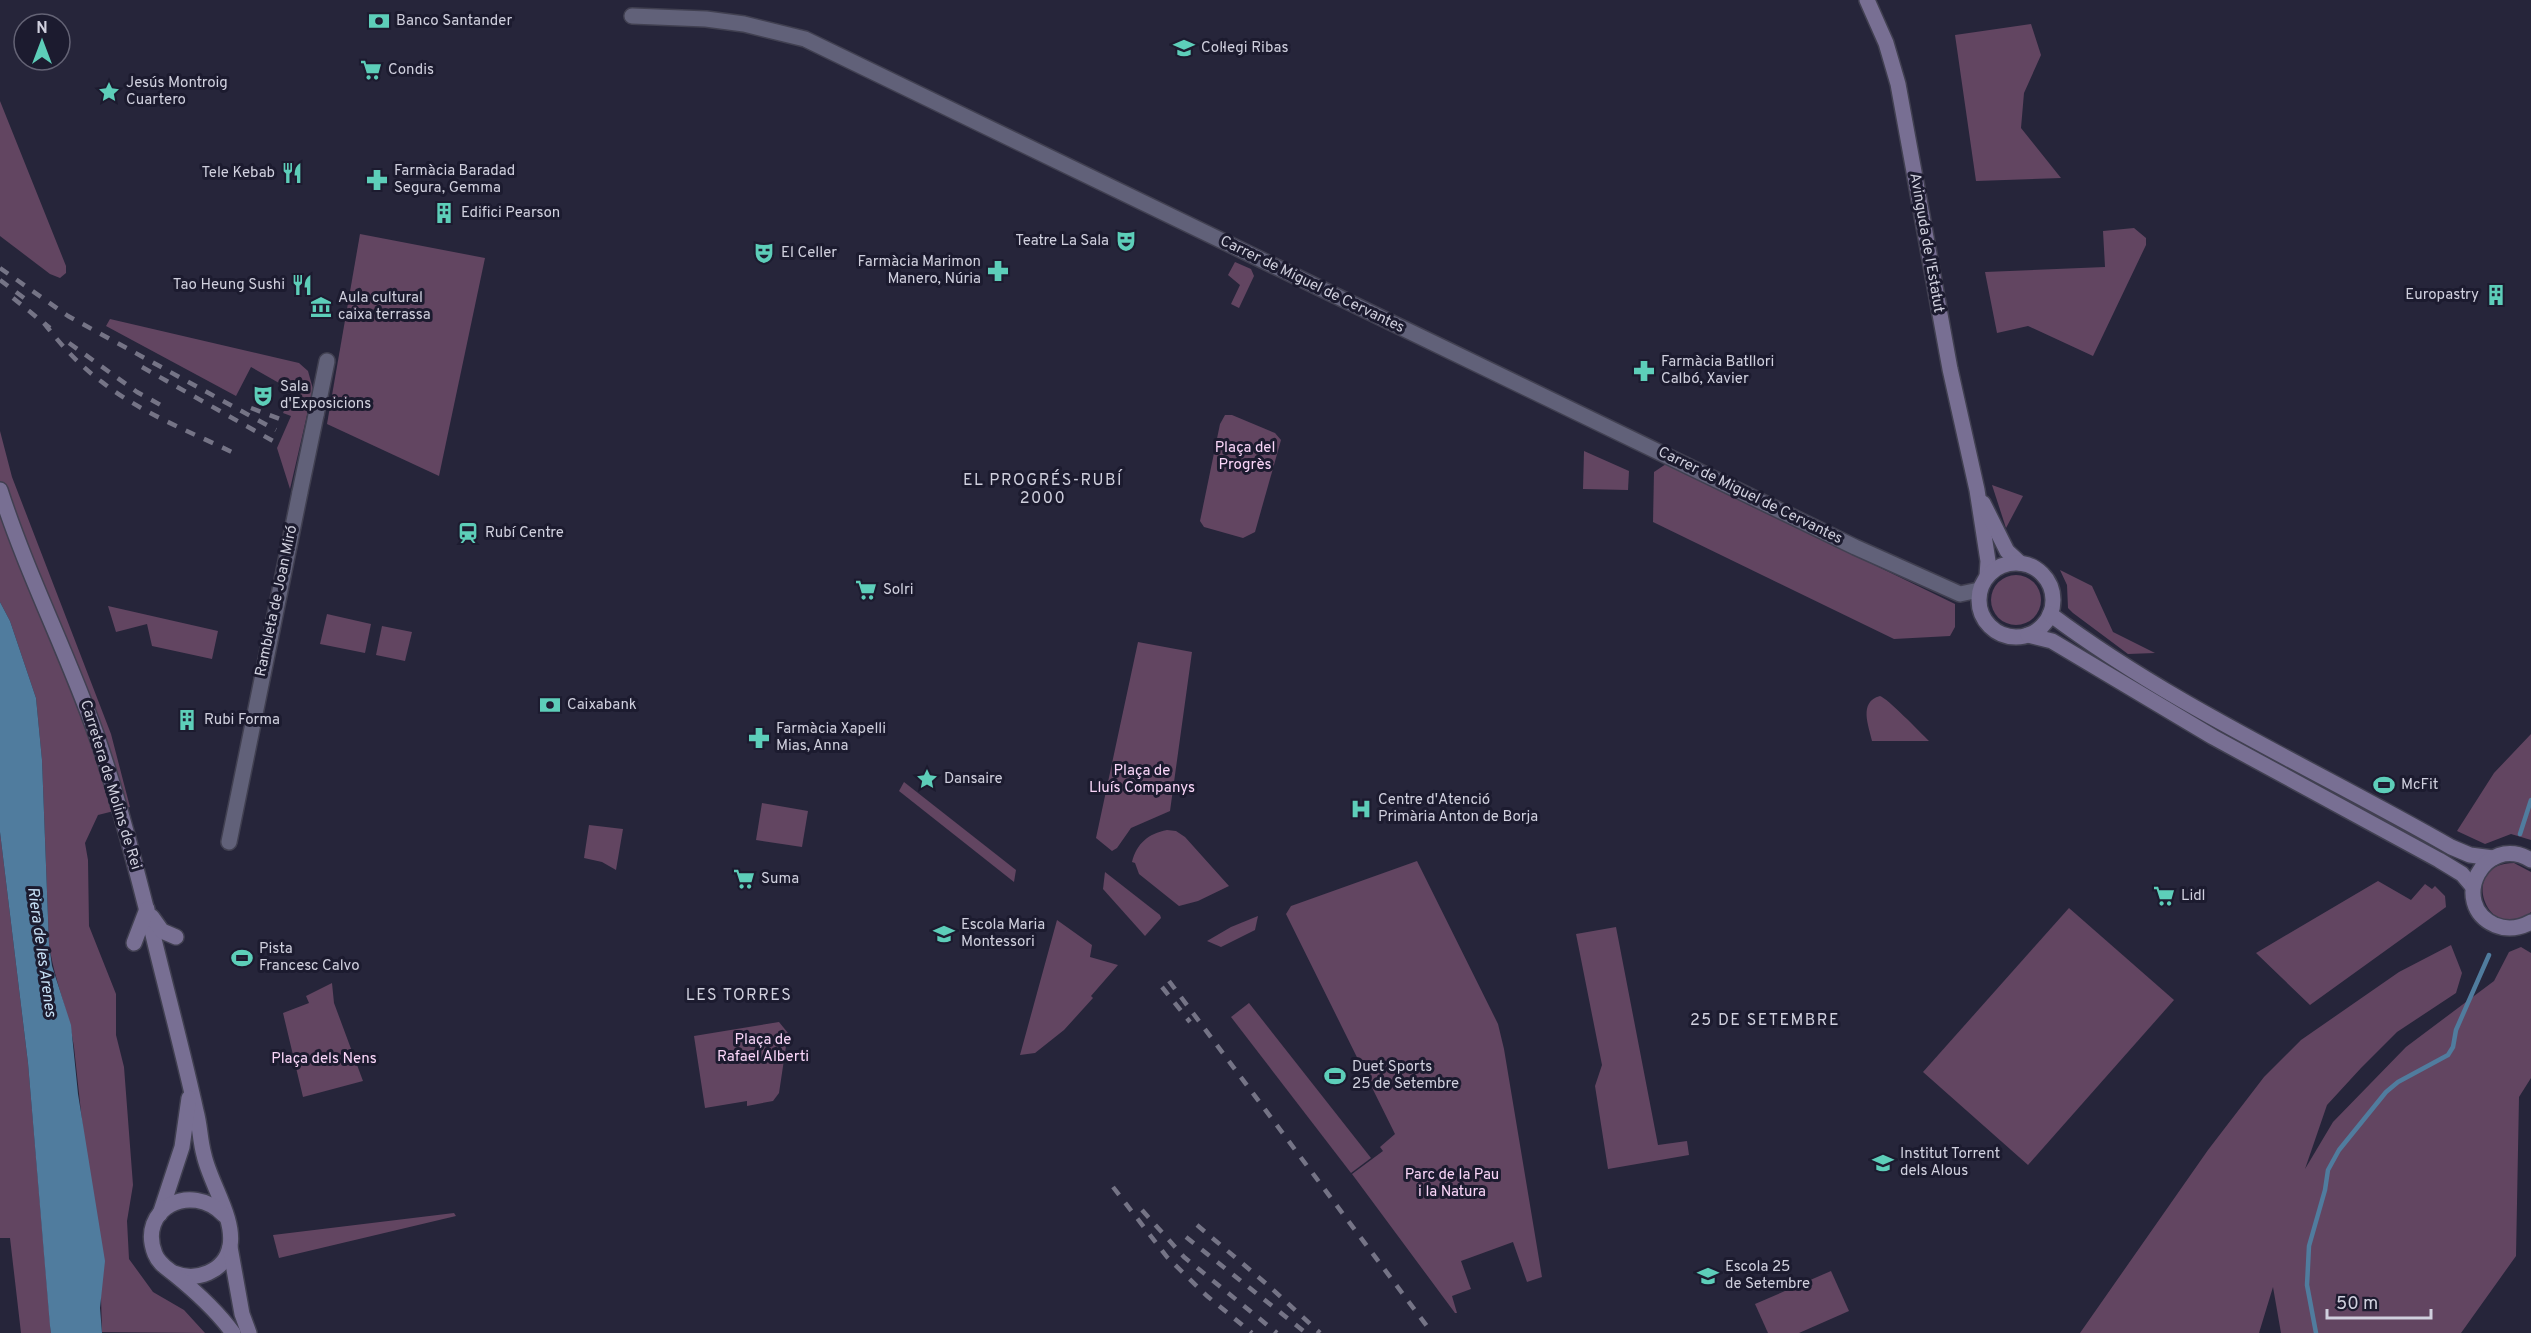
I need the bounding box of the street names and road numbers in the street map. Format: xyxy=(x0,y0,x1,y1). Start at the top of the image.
street label: Avinguda de l'Estatut xyxy=(1904,172,1948,314)
street label: Carrer de Miguel de Cervantes xyxy=(1217,232,1407,338)
street label: Carrer de Miguel de Cervantes xyxy=(1655,443,1845,549)
street label: Rambleta de Joan Miró xyxy=(252,524,302,678)
street label: Carretera de Molins de Rei xyxy=(75,698,145,872)

